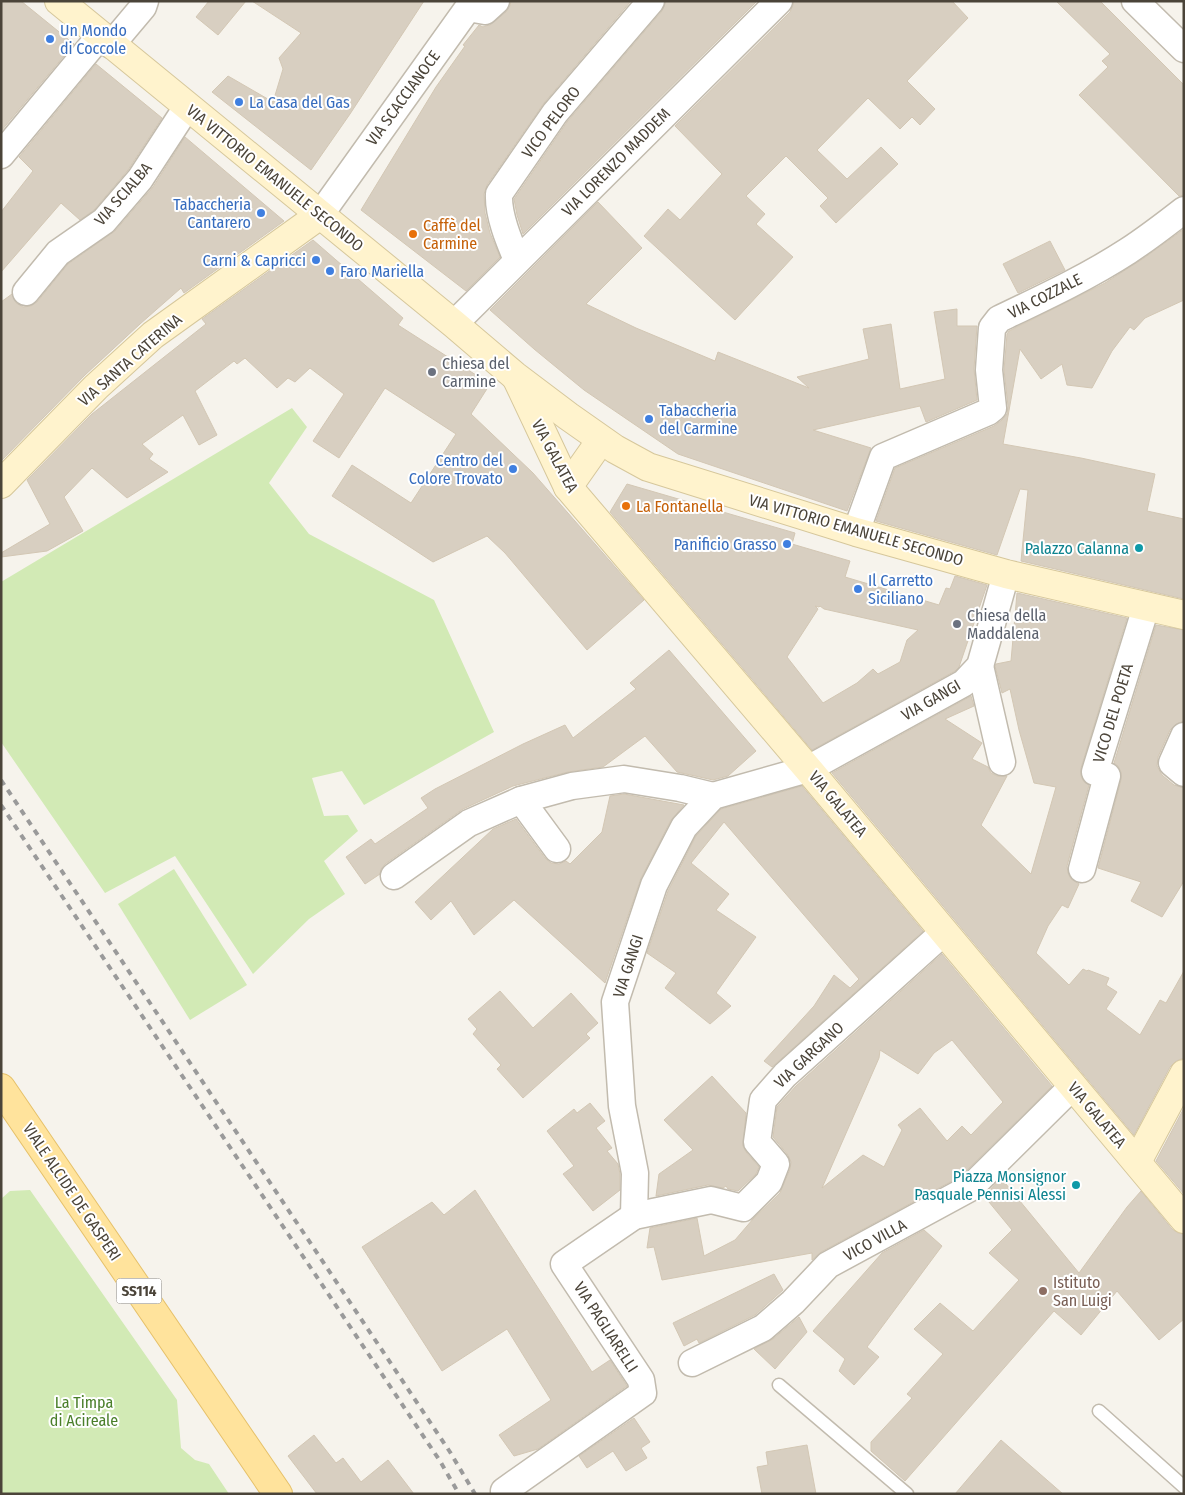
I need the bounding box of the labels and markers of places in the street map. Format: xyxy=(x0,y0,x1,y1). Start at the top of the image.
place label: Un Mondo di Coccole xyxy=(60,21,127,58)
marker: Un Mondo di Coccole xyxy=(44,33,56,45)
place label: La Casa del Gas xyxy=(249,93,350,112)
marker: La Casa del Gas xyxy=(233,96,245,108)
place label: Tabaccheria Cantarero xyxy=(173,195,251,232)
marker: Tabaccheria Cantarero xyxy=(255,207,267,219)
place label: Caffè del Carmine xyxy=(423,216,481,253)
marker: Caffè del Carmine xyxy=(407,228,419,240)
place label: Carni & Capricci xyxy=(203,251,306,270)
marker: Carni & Capricci xyxy=(310,254,322,266)
place label: Faro Mariella xyxy=(340,262,424,281)
marker: Faro Mariella xyxy=(324,265,336,277)
place label: Chiesa del Carmine xyxy=(442,354,509,391)
marker: Chiesa del Carmine xyxy=(426,366,438,378)
place label: Tabaccheria del Carmine xyxy=(659,401,738,438)
marker: Tabaccheria del Carmine xyxy=(643,413,655,425)
place label: Centro del Colore Trovato xyxy=(409,451,503,488)
marker: Centro del Colore Trovato xyxy=(507,463,519,475)
place label: La Fontanella xyxy=(636,497,724,516)
marker: La Fontanella xyxy=(620,500,632,512)
place label: Panificio Grasso xyxy=(674,535,777,554)
marker: Panificio Grasso xyxy=(781,538,793,550)
place label: Palazzo Calanna xyxy=(1025,539,1129,558)
marker: Palazzo Calanna xyxy=(1133,542,1145,554)
place label: Il Carretto Siciliano xyxy=(868,571,933,608)
marker: Il Carretto Siciliano xyxy=(852,583,864,595)
place label: Chiesa della Maddalena xyxy=(967,606,1047,643)
marker: Chiesa della Maddalena xyxy=(951,618,963,630)
place label: Piazza Monsignor Pasquale Pennisi Alessi xyxy=(914,1167,1066,1204)
marker: Piazza Monsignor Pasquale Pennisi Alessi xyxy=(1070,1179,1082,1191)
place label: Istituto San Luigi xyxy=(1053,1273,1112,1310)
marker: Istituto San Luigi xyxy=(1037,1285,1049,1297)

